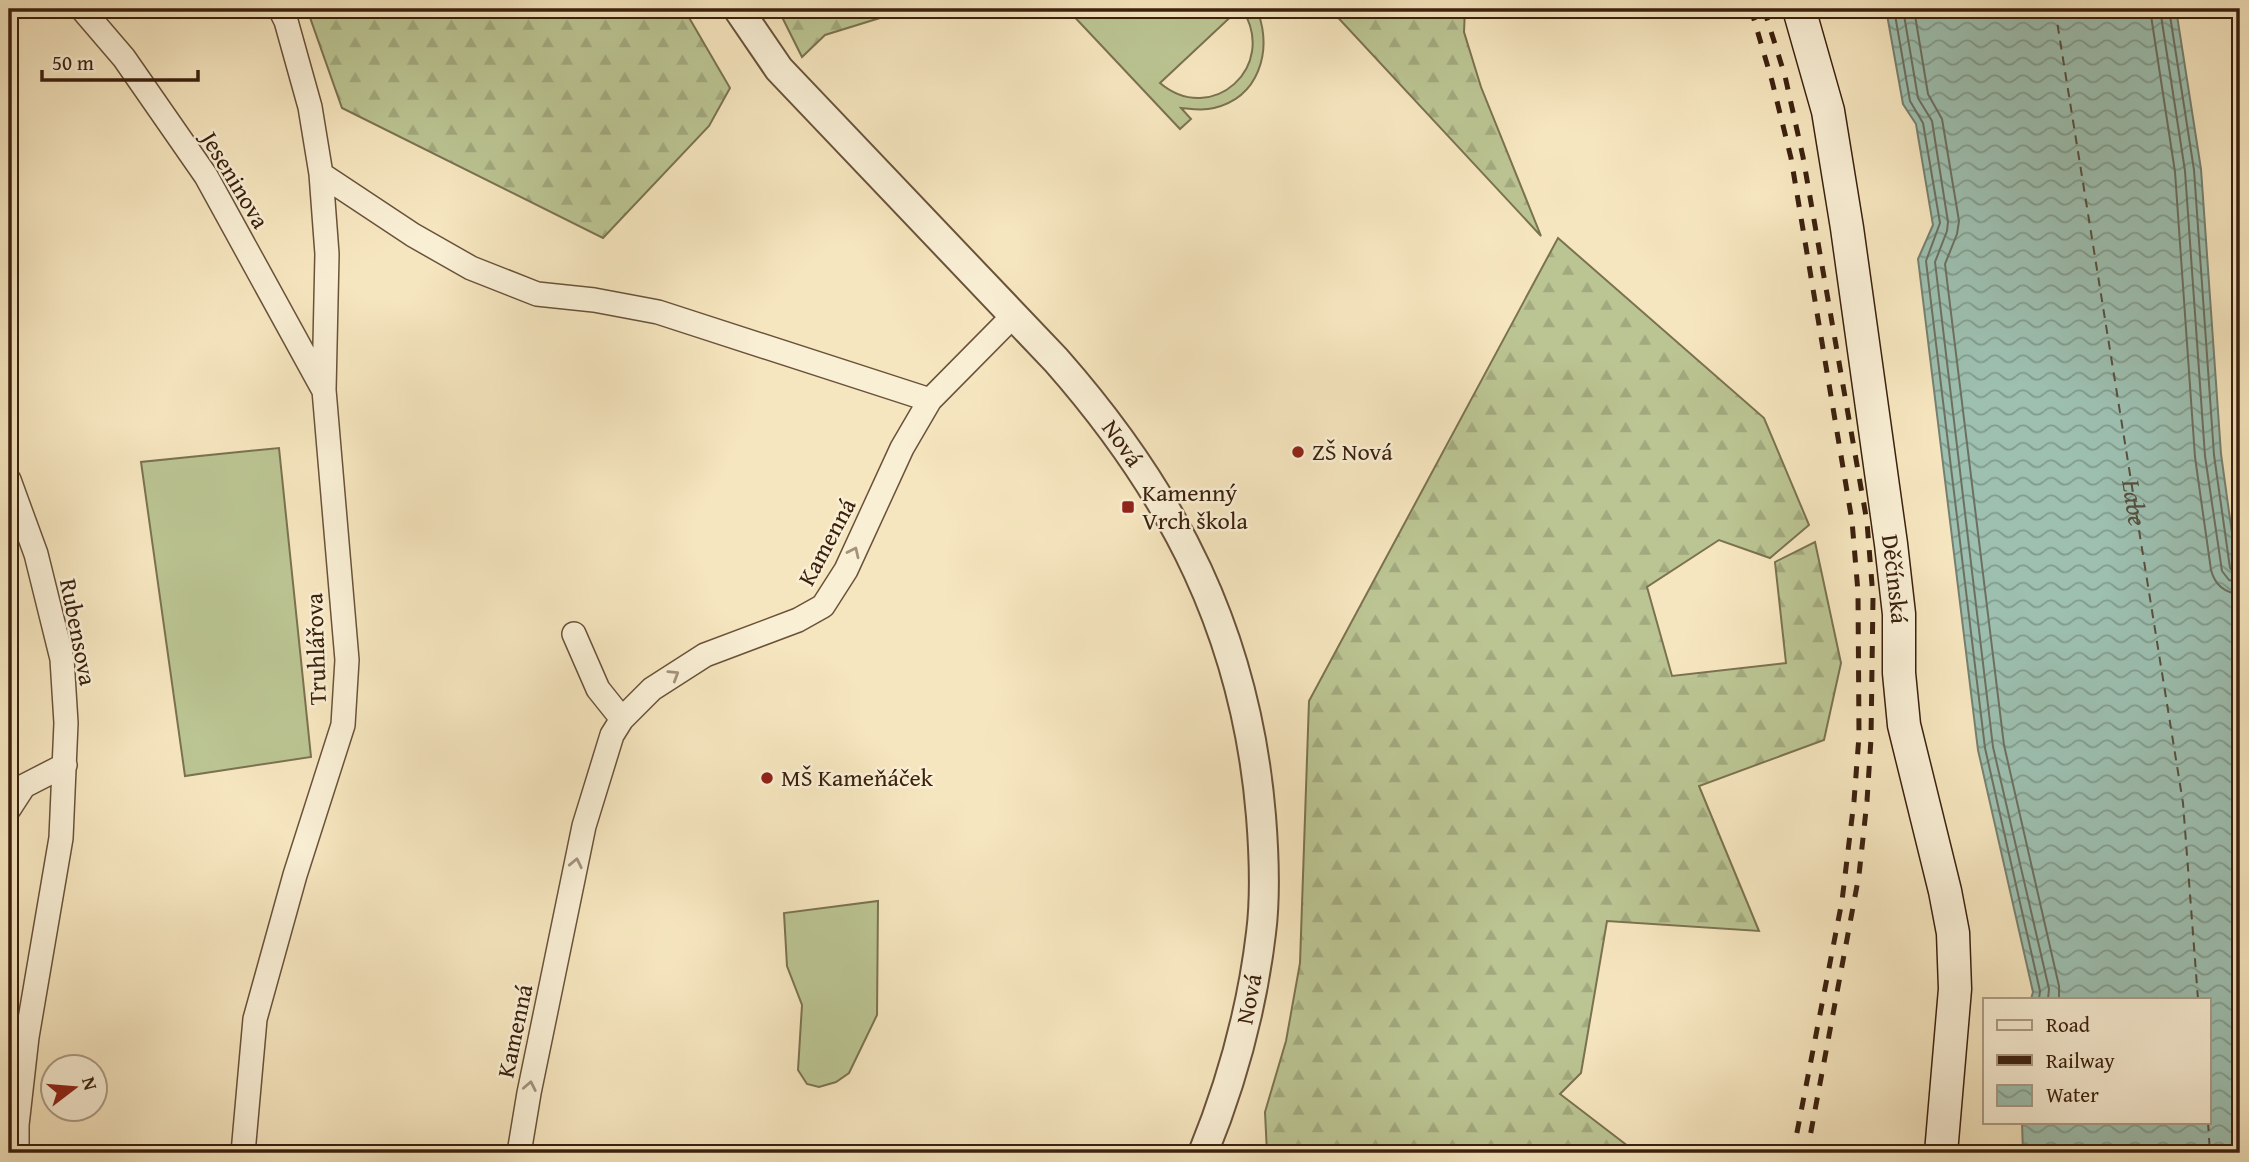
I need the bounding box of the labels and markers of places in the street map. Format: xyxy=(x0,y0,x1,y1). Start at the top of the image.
place label: ZŠ Nová xyxy=(1312,434,1393,469)
marker: ZŠ Nová xyxy=(1290,444,1306,460)
place label: Kamenný Vrch škola xyxy=(1142,475,1249,538)
marker: Kamenný Vrch škola xyxy=(1120,499,1136,515)
place label: MŠ Kameňáček xyxy=(781,760,934,795)
marker: MŠ Kameňáček xyxy=(759,770,775,786)

